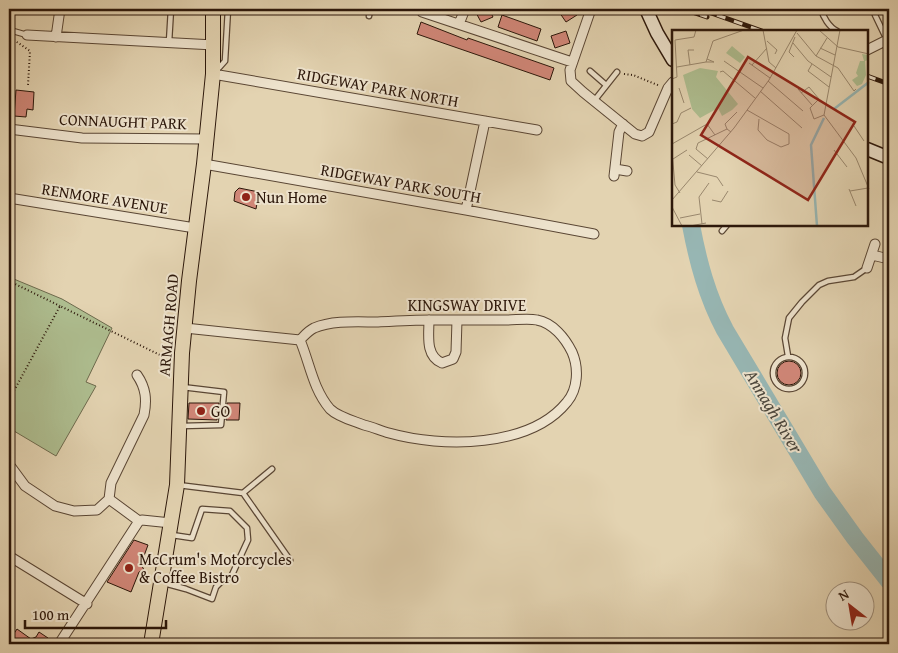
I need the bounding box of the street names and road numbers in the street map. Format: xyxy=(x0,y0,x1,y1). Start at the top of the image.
street label: RIDGEWAY PARK NORTH xyxy=(295,61,461,113)
street label: CONNAUGHT PARK xyxy=(59,107,188,135)
street label: RIDGEWAY PARK SOUTH xyxy=(319,157,483,209)
street label: RENMORE AVENUE xyxy=(40,176,170,220)
street label: ARMAGH ROAD xyxy=(152,272,184,377)
street label: KINGSWAY DRIVE xyxy=(408,293,526,317)

